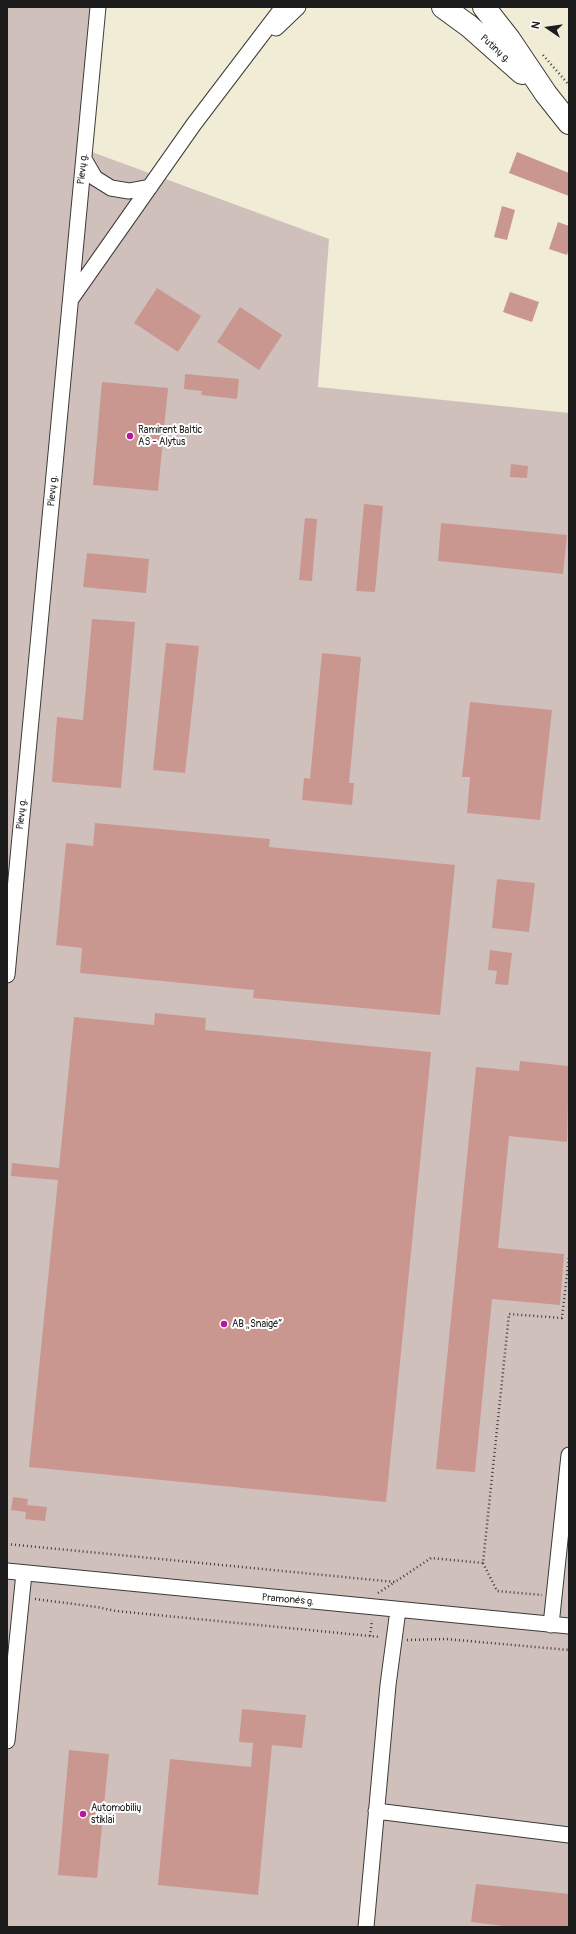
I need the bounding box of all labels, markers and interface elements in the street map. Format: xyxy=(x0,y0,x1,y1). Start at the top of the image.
north arrow xyxy=(528,8,568,48)
text: N xyxy=(529,20,543,30)
street label: Putinų g. xyxy=(477,32,513,66)
street label: Pievų g. xyxy=(75,153,91,185)
place label: Ramirent Baltic AS - Alytus xyxy=(138,424,203,448)
marker: Ramirent Baltic AS - Alytus xyxy=(125,431,135,441)
street label: Pievų g. xyxy=(46,475,60,507)
street label: Pievų g. xyxy=(14,798,30,830)
place label: AB „Snaigė“ xyxy=(232,1318,282,1330)
marker: AB „Snaigė“ xyxy=(219,1319,229,1329)
street label: Pramonės g. xyxy=(261,1592,315,1608)
place label: Automobilių stiklai xyxy=(91,1802,141,1826)
marker: Automobilių stiklai xyxy=(78,1809,88,1819)

